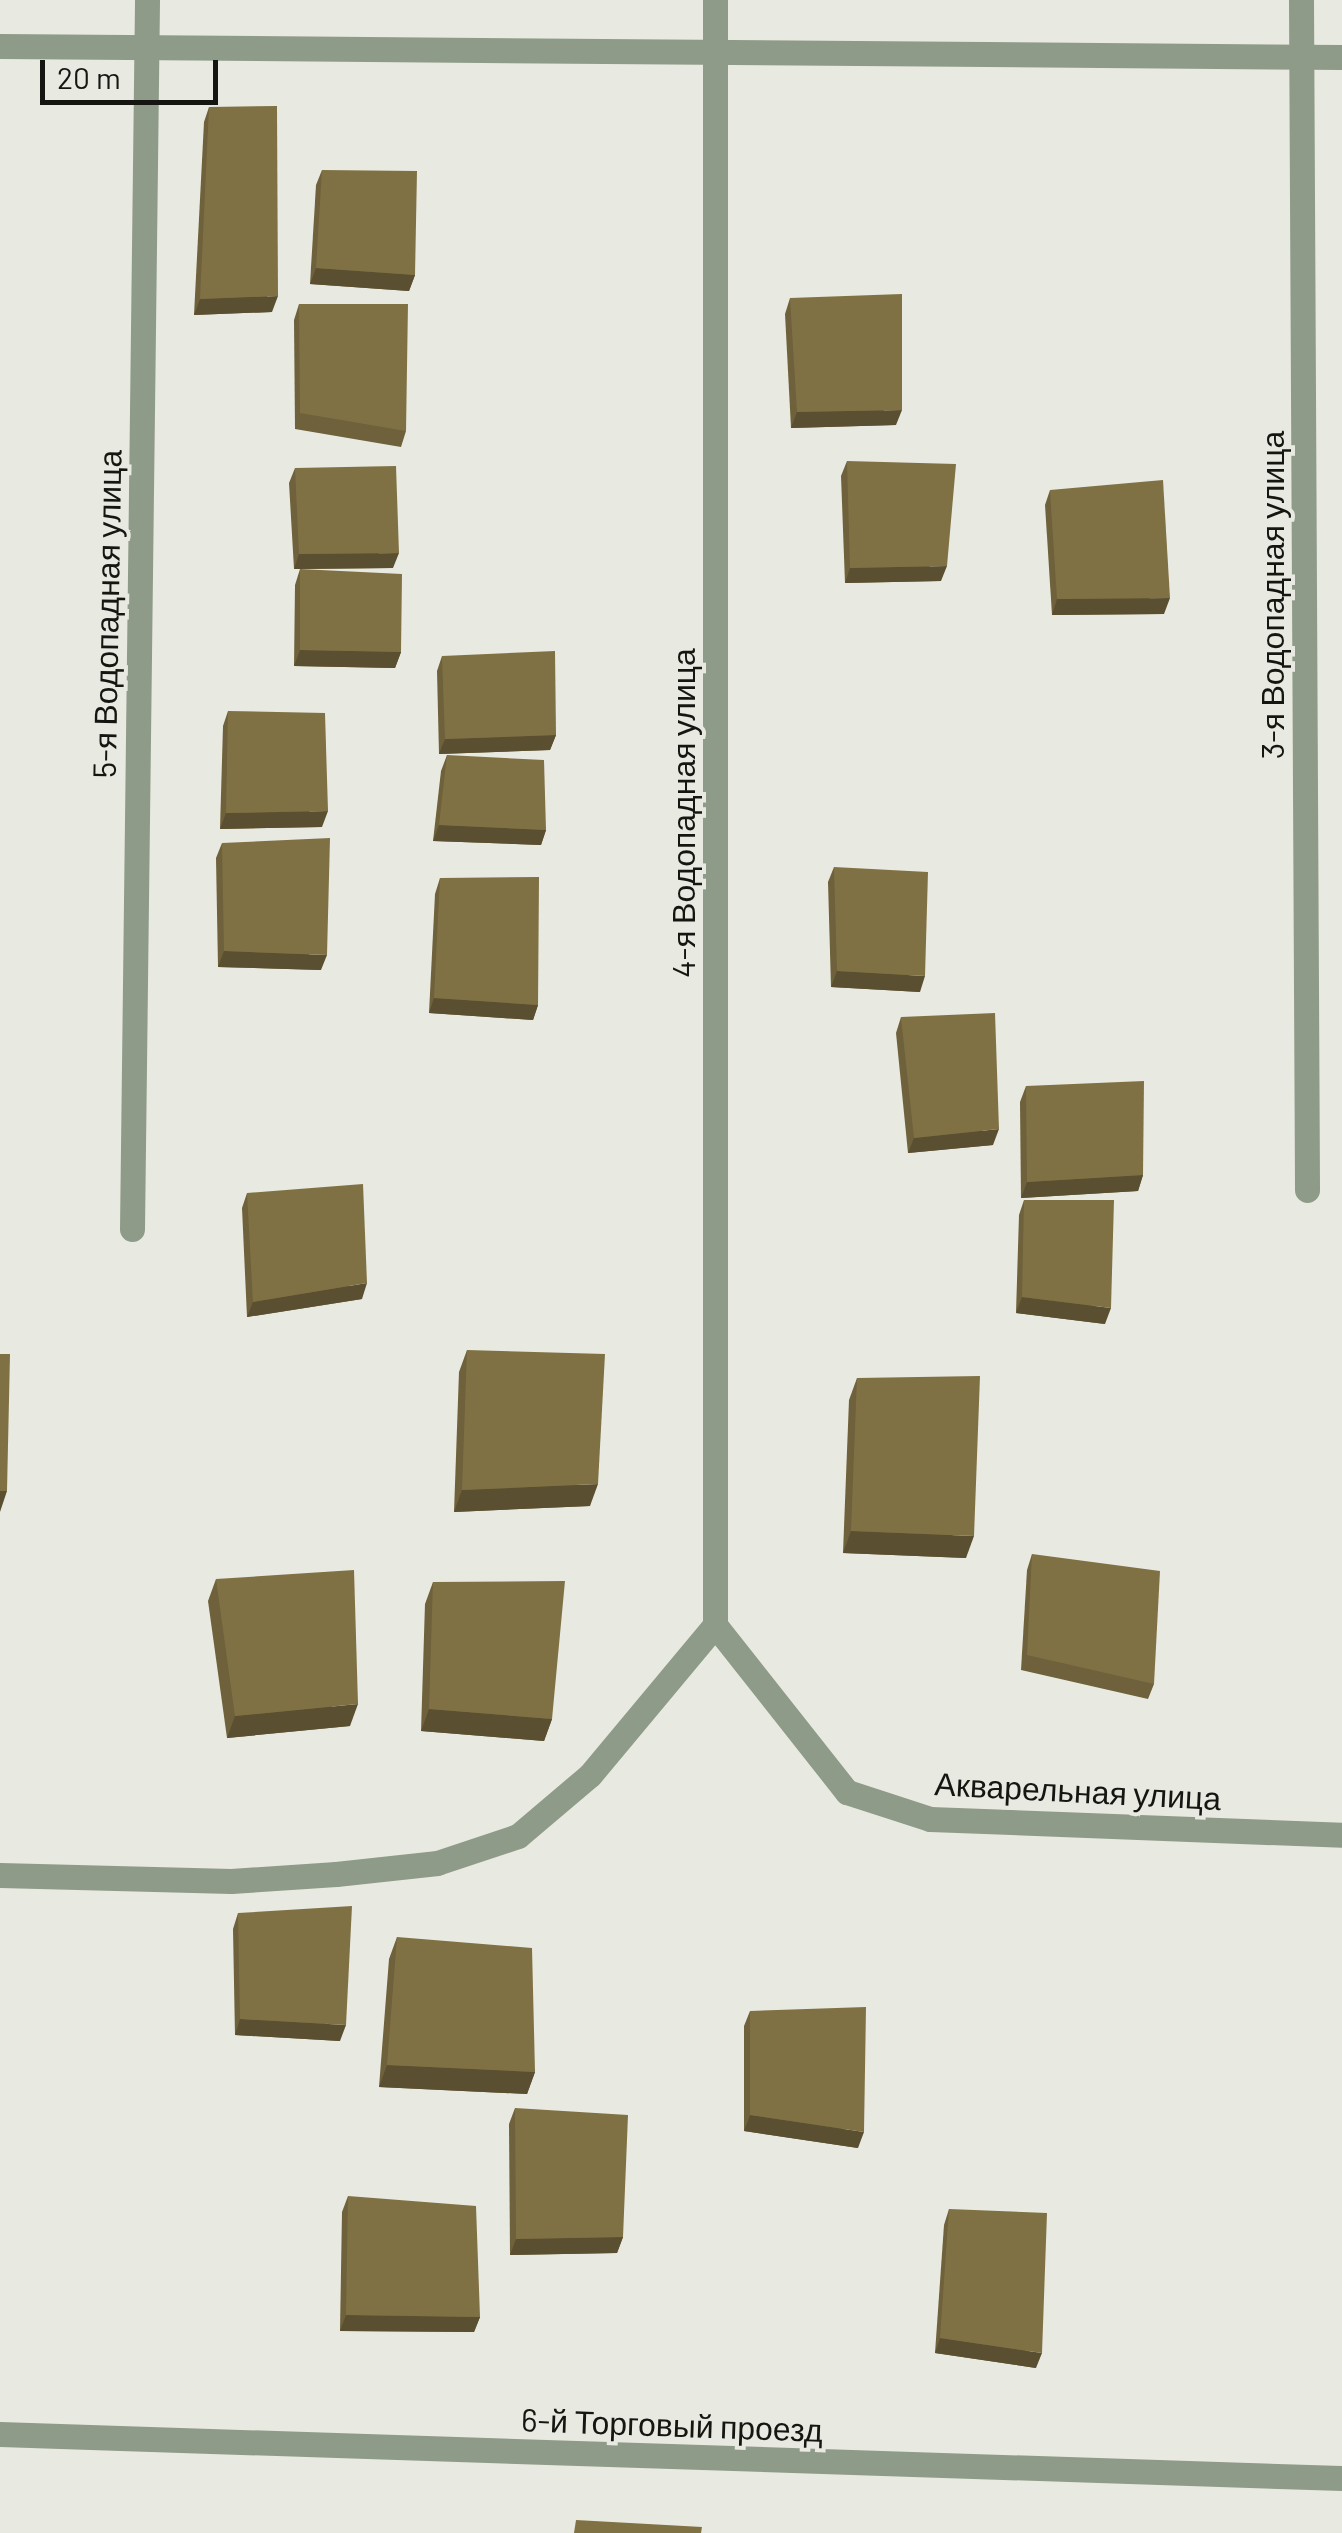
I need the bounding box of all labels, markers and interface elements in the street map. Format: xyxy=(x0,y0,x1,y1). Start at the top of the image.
scale bar xyxy=(45,40,222,102)
text: 20 m xyxy=(57,59,121,95)
street label: 3-я Водопадная улица xyxy=(1252,431,1290,759)
street label: 5-я Водопадная улица xyxy=(84,449,128,779)
street label: 4-я Водопадная улица xyxy=(663,648,701,978)
street label: Акварельная улица xyxy=(934,1763,1222,1817)
street label: 6-й Торговый проезд xyxy=(521,2400,823,2448)

